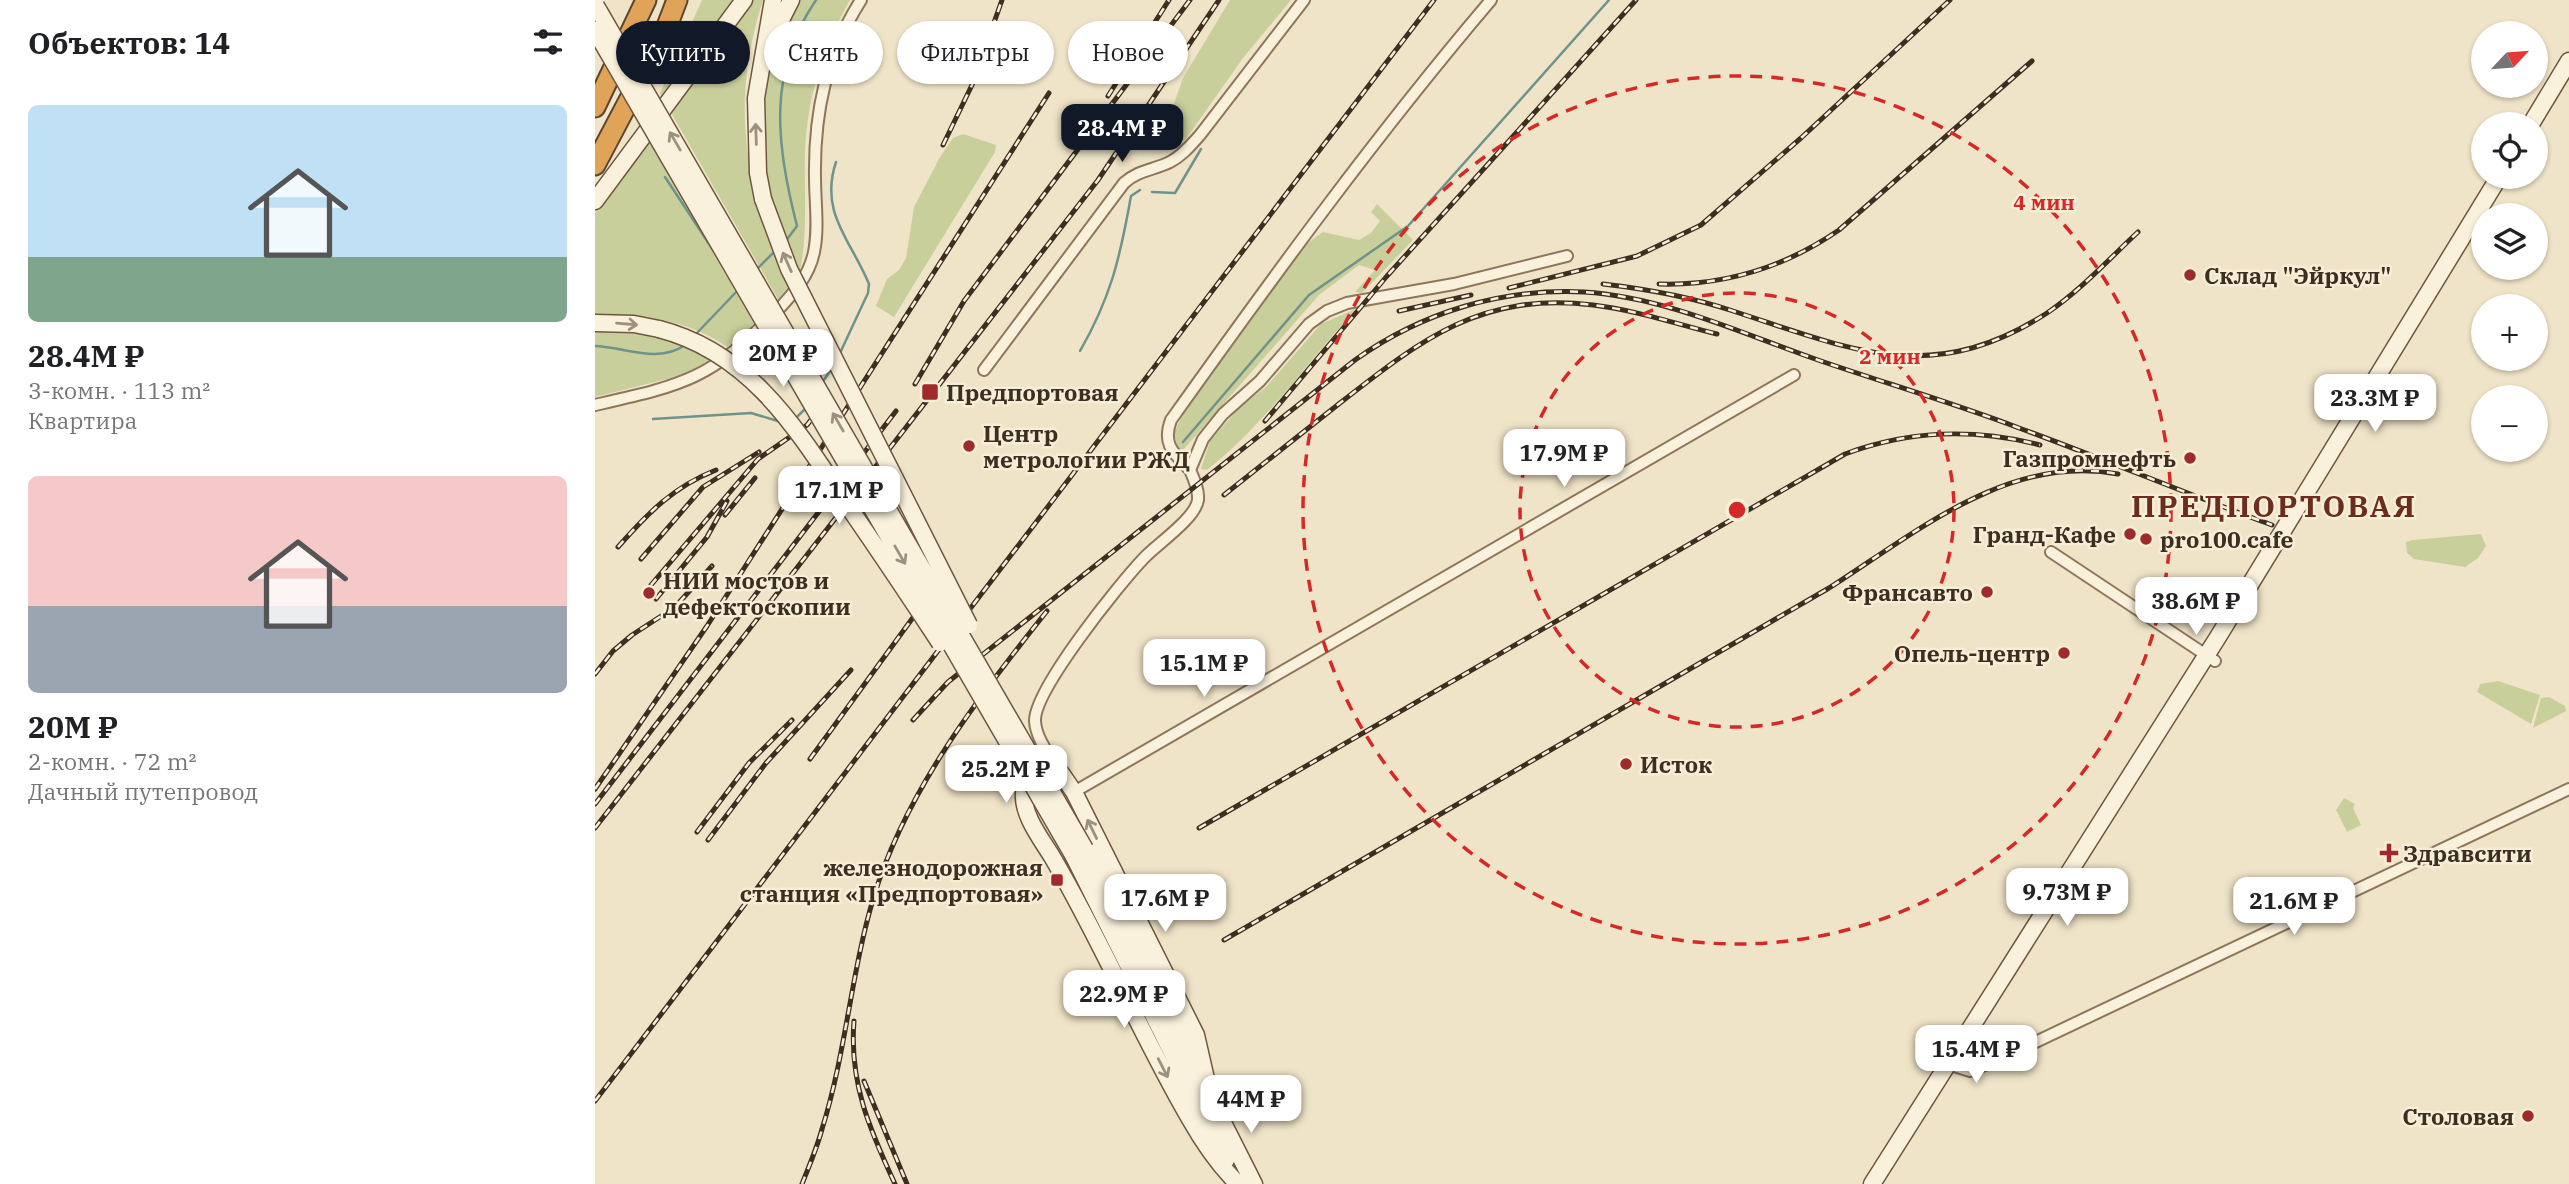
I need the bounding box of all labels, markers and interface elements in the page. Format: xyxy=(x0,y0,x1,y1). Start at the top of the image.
chip: Купить xyxy=(616,21,750,84)
chip: Снять xyxy=(764,21,883,84)
chip: Фильтры xyxy=(897,21,1054,84)
chip: Новое xyxy=(1068,21,1188,84)
north arrow xyxy=(2471,21,2548,98)
map controls xyxy=(2471,21,2548,462)
text: Объектов: 14 xyxy=(28,23,230,62)
icon: filters xyxy=(529,23,567,61)
pin: 28.4M ₽ xyxy=(1057,104,1187,164)
text: 28.4M ₽ xyxy=(1077,112,1167,142)
button: locate xyxy=(2471,112,2548,189)
one-way arrow xyxy=(750,123,763,146)
one-way arrow xyxy=(668,131,682,151)
icon: home xyxy=(235,150,361,276)
text: 4 мин xyxy=(2013,188,2075,216)
button: layers xyxy=(2471,203,2548,280)
one-way arrow xyxy=(780,252,793,273)
place label: Склад "Эйркул" xyxy=(2204,260,2391,290)
marker: Склад "Эйркул" xyxy=(2182,267,2198,283)
button: + xyxy=(2471,294,2548,371)
one-way arrow xyxy=(616,317,638,330)
pin: 20M ₽ xyxy=(734,330,832,389)
text: 28.4M ₽ xyxy=(28,336,145,375)
text: 20M ₽ xyxy=(748,337,818,367)
text: 2 мин xyxy=(1859,342,1921,370)
pin: 23.3M ₽ xyxy=(2310,374,2440,434)
text: 3-комн. · 113 m² xyxy=(28,375,210,405)
place label: Предпортовая xyxy=(946,377,1119,407)
marker: Предпортовая xyxy=(920,382,940,402)
text: 23.3M ₽ xyxy=(2330,382,2420,412)
button: − xyxy=(2471,385,2548,462)
text: Квартира xyxy=(28,405,137,435)
one-way arrow xyxy=(831,413,845,433)
place label: Центр метрологии РЖД xyxy=(983,418,1190,474)
pin: 17.9M ₽ xyxy=(1499,430,1629,489)
text: 17.9M ₽ xyxy=(1519,437,1609,467)
marker: Центр метрологии РЖД xyxy=(961,438,977,454)
place label: Газпромнефть xyxy=(2003,443,2176,473)
marker: Газпромнефть xyxy=(2182,450,2198,466)
pin: 17.1M ₽ xyxy=(774,466,904,526)
text: 17.1M ₽ xyxy=(794,474,884,504)
district label: ПРЕДПОРТОВАЯ xyxy=(2131,486,2417,525)
centre of rings xyxy=(1725,498,1749,522)
place label: Гранд-Кафе xyxy=(1973,519,2116,549)
icon: home xyxy=(235,521,361,647)
place label: pro100.cafe xyxy=(2160,524,2293,554)
marker: Гранд-Кафе xyxy=(2122,526,2138,542)
marker: pro100.cafe xyxy=(2138,531,2154,547)
one-way arrow xyxy=(894,544,908,564)
place label: НИИ мостов и дефектоскопии xyxy=(663,565,851,621)
place label: Франсавто xyxy=(1842,577,1973,607)
pin: 38.6M ₽ xyxy=(2131,578,2261,637)
marker: Франсавто xyxy=(1979,584,1995,600)
marker: НИИ мостов и дефектоскопии xyxy=(641,585,657,601)
text: 38.6M ₽ xyxy=(2151,585,2241,615)
place label: Опель-центр xyxy=(1894,638,2050,668)
pin: 15.1M ₽ xyxy=(1139,640,1269,699)
marker: Опель-центр xyxy=(2056,645,2072,661)
text: 15.1M ₽ xyxy=(1159,647,1249,677)
text: 20M ₽ xyxy=(28,707,118,746)
text: 2-комн. · 72 m² xyxy=(28,746,197,776)
pin: 25.2M ₽ xyxy=(941,746,1071,805)
place label: Исток xyxy=(1640,749,1712,779)
text: 25.2M ₽ xyxy=(961,753,1051,783)
marker: Исток xyxy=(1618,756,1634,772)
text: Дачный путепровод xyxy=(28,776,258,806)
one-way arrow xyxy=(1085,819,1099,840)
place label: Здравсити xyxy=(2403,838,2532,868)
marker: Здравсити xyxy=(2381,845,2397,861)
place label: железнодорожная станция «Предпортовая» xyxy=(740,852,1043,908)
pin: 9.73M ₽ xyxy=(2002,869,2132,928)
marker: железнодорожная станция «Предпортовая» xyxy=(1049,872,1065,888)
pin: 17.6M ₽ xyxy=(1100,874,1230,934)
text: 9.73M ₽ xyxy=(2022,876,2112,906)
pin: 21.6M ₽ xyxy=(2229,878,2359,937)
text: 17.6M ₽ xyxy=(1120,882,1210,912)
text: 21.6M ₽ xyxy=(2249,885,2339,915)
pin: 22.9M ₽ xyxy=(1059,970,1189,1030)
text: 22.9M ₽ xyxy=(1079,978,1169,1008)
pin: 15.4M ₽ xyxy=(1911,1026,2041,1085)
text: 15.4M ₽ xyxy=(1931,1033,2021,1063)
one-way arrow xyxy=(1157,1057,1171,1078)
pin: 44M ₽ xyxy=(1202,1076,1300,1135)
text: 44M ₽ xyxy=(1216,1083,1286,1113)
place label: Столовая xyxy=(2402,1101,2514,1131)
marker: Столовая xyxy=(2520,1108,2536,1124)

